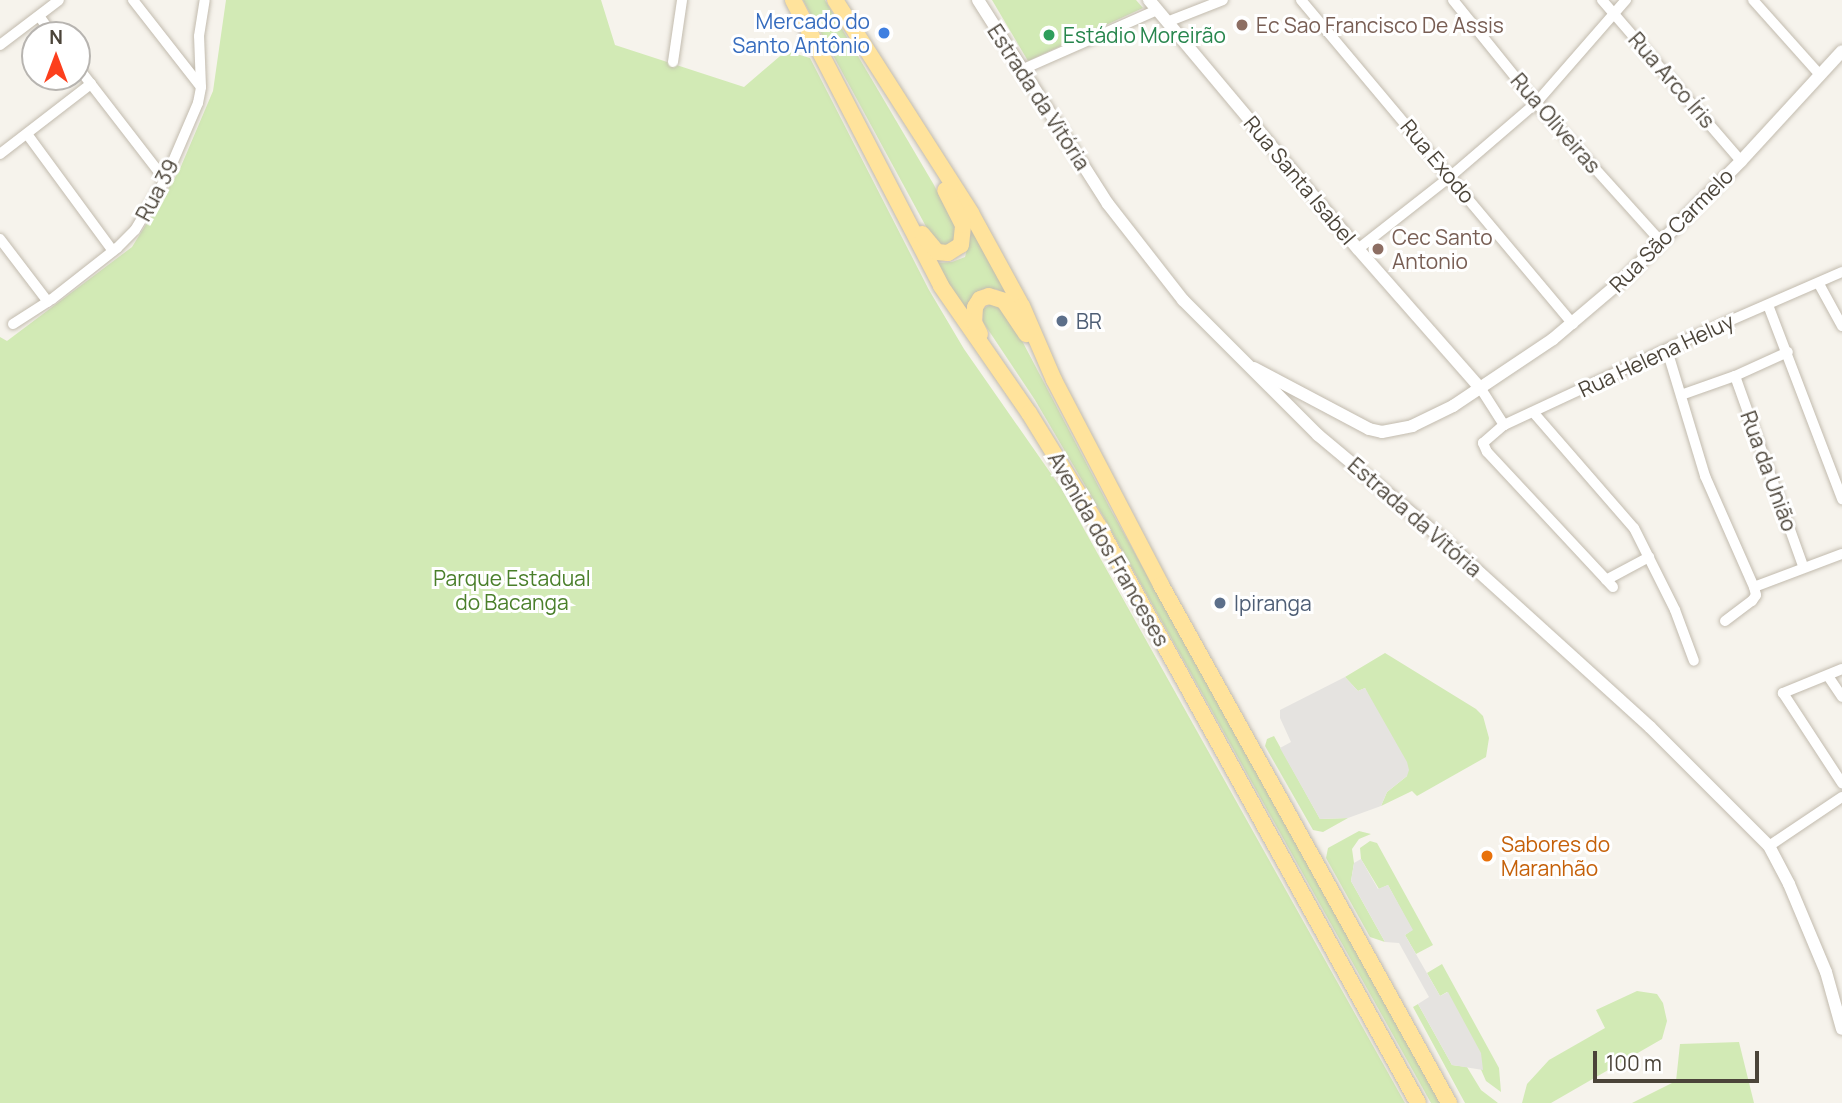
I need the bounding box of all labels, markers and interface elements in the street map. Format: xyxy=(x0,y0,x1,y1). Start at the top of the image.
place label: Mercado do Santo Antônio xyxy=(732,8,870,58)
place label: Ec Sao Francisco De Assis xyxy=(1256,12,1504,38)
marker: Ec Sao Francisco De Assis xyxy=(1234,17,1250,33)
street label: Estrada da Vitória xyxy=(983,19,1095,175)
north arrow xyxy=(21,21,91,91)
place label: Estádio Moreirão xyxy=(1063,22,1226,48)
text: N xyxy=(49,24,63,50)
marker: Mercado do Santo Antônio xyxy=(876,25,892,41)
marker: Estádio Moreirão xyxy=(1041,27,1057,43)
street label: Rua Arco Íris xyxy=(1624,27,1720,133)
street label: Rua Oliveiras xyxy=(1506,68,1606,178)
street label: Rua Santa Isabel xyxy=(1239,111,1361,249)
street label: Rua Exodo xyxy=(1396,114,1480,208)
street label: Rua 39 xyxy=(130,155,184,225)
street label: Rua São Carmelo xyxy=(1604,163,1738,297)
place label: Cec Santo Antonio xyxy=(1392,224,1493,274)
marker: Cec Santo Antonio xyxy=(1370,241,1386,257)
place label: BR xyxy=(1076,308,1102,334)
street label: Rua Helena Heluy xyxy=(1574,308,1738,402)
marker: BR xyxy=(1054,313,1070,329)
street label: Rua da União xyxy=(1736,407,1802,535)
street label: Avenida dos Franceses xyxy=(1043,447,1175,651)
street label: Estrada da Vitória xyxy=(1343,452,1487,582)
park label: Parque Estadual do Bacanga xyxy=(433,565,591,615)
place label: Ipiranga xyxy=(1234,590,1312,616)
marker: Ipiranga xyxy=(1212,595,1228,611)
place label: Sabores do Maranhão xyxy=(1501,831,1610,881)
marker: Sabores do Maranhão xyxy=(1479,848,1495,864)
scale bar xyxy=(1597,1036,1763,1080)
text: 100 m xyxy=(1606,1049,1662,1077)

